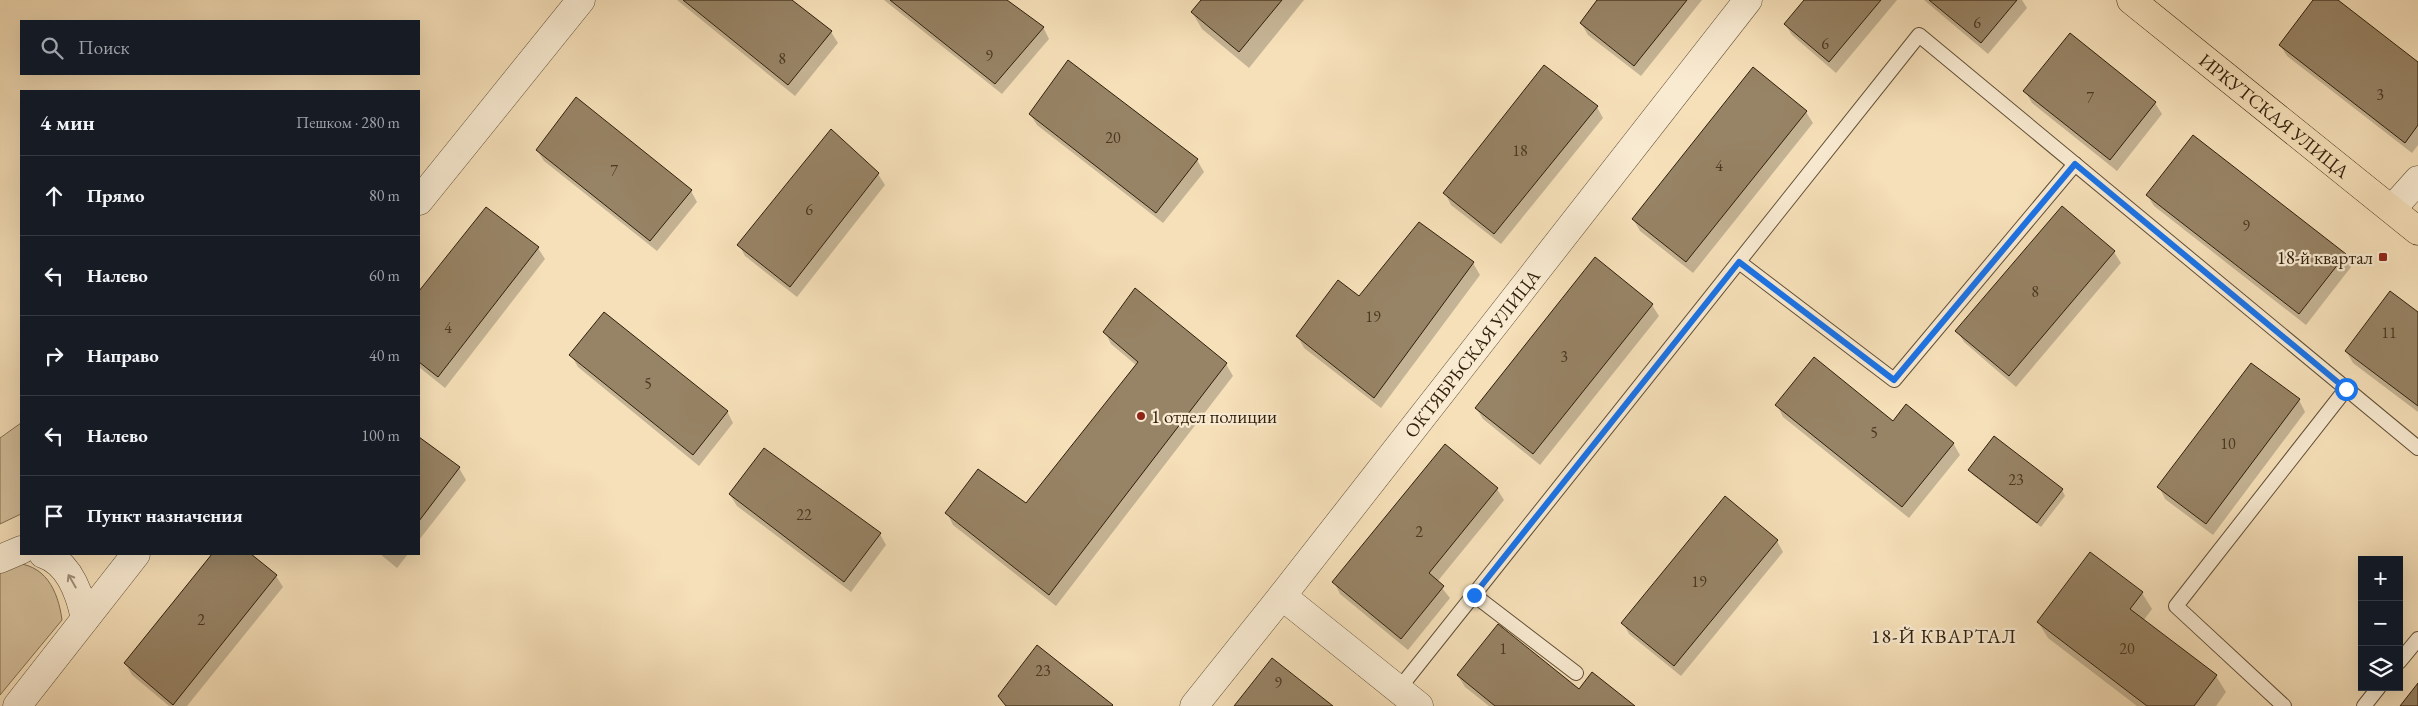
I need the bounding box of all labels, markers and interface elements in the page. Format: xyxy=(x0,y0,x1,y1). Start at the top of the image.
house number: 6 xyxy=(1973,12,1981,33)
search box xyxy=(20,20,420,75)
house number: 6 xyxy=(1821,33,1829,54)
icon: search xyxy=(38,34,66,62)
text: Поиск xyxy=(78,35,130,60)
house number: 9 xyxy=(985,45,993,66)
street label: ИРКУТСКАЯ УЛИЦА xyxy=(2194,47,2355,184)
house number: 8 xyxy=(778,48,786,69)
house number: 3 xyxy=(2376,84,2384,105)
house number: 7 xyxy=(2086,87,2094,108)
text: 4 мин xyxy=(40,109,95,136)
text: Пешком · 280 m xyxy=(296,112,400,133)
house number: 20 xyxy=(1105,127,1121,148)
house number: 18 xyxy=(1512,140,1528,161)
house number: 4 xyxy=(1715,155,1723,176)
house number: 7 xyxy=(610,160,618,181)
icon: ahead xyxy=(40,182,68,210)
text: Прямо xyxy=(87,183,145,208)
text: 80 m xyxy=(369,185,400,206)
house number: 6 xyxy=(805,199,813,220)
house number: 9 xyxy=(2242,215,2250,236)
place label: 18-й квартал xyxy=(2277,245,2373,270)
marker: 18-й квартал xyxy=(2377,251,2389,263)
icon: left xyxy=(40,262,68,290)
text: Налево xyxy=(87,263,148,288)
street label: ОКТЯБРЬСКАЯ УЛИЦА xyxy=(1398,263,1546,443)
text: 60 m xyxy=(369,265,400,286)
house number: 8 xyxy=(2031,281,2039,302)
house number: 19 xyxy=(1365,306,1381,327)
house number: 4 xyxy=(444,317,452,338)
house number: 11 xyxy=(2381,322,2397,343)
icon: right xyxy=(40,342,68,370)
text: Направо xyxy=(87,343,159,368)
text: 40 m xyxy=(369,345,400,366)
house number: 3 xyxy=(1560,346,1568,367)
house number: 5 xyxy=(644,373,652,394)
route start xyxy=(2335,378,2358,401)
place label: 1 отдел полиции xyxy=(1151,404,1277,429)
marker: 1 отдел полиции xyxy=(1135,410,1147,422)
icon: left xyxy=(40,422,68,450)
house number: 5 xyxy=(1870,422,1878,443)
text: Налево xyxy=(87,423,148,448)
text: 100 m xyxy=(361,425,400,446)
house number: 10 xyxy=(2220,433,2236,454)
house number: 23 xyxy=(2008,469,2024,490)
icon: arrive xyxy=(40,502,68,530)
text: Пункт назначения xyxy=(87,503,243,528)
house number: 22 xyxy=(796,504,812,525)
house number: 2 xyxy=(1415,521,1423,542)
map controls xyxy=(2358,556,2403,691)
button: + xyxy=(2358,556,2403,601)
house number: 19 xyxy=(1691,571,1707,592)
one-way arrow xyxy=(66,574,76,589)
route end xyxy=(1463,584,1486,607)
button: − xyxy=(2358,601,2403,646)
house number: 2 xyxy=(197,609,205,630)
district label: 18-Й КВАРТАЛ xyxy=(1871,623,2017,649)
house number: 1 xyxy=(1499,638,1507,659)
house number: 20 xyxy=(2119,638,2135,659)
button: layers xyxy=(2358,646,2403,691)
house number: 23 xyxy=(1035,660,1051,681)
house number: 9 xyxy=(1274,672,1282,693)

